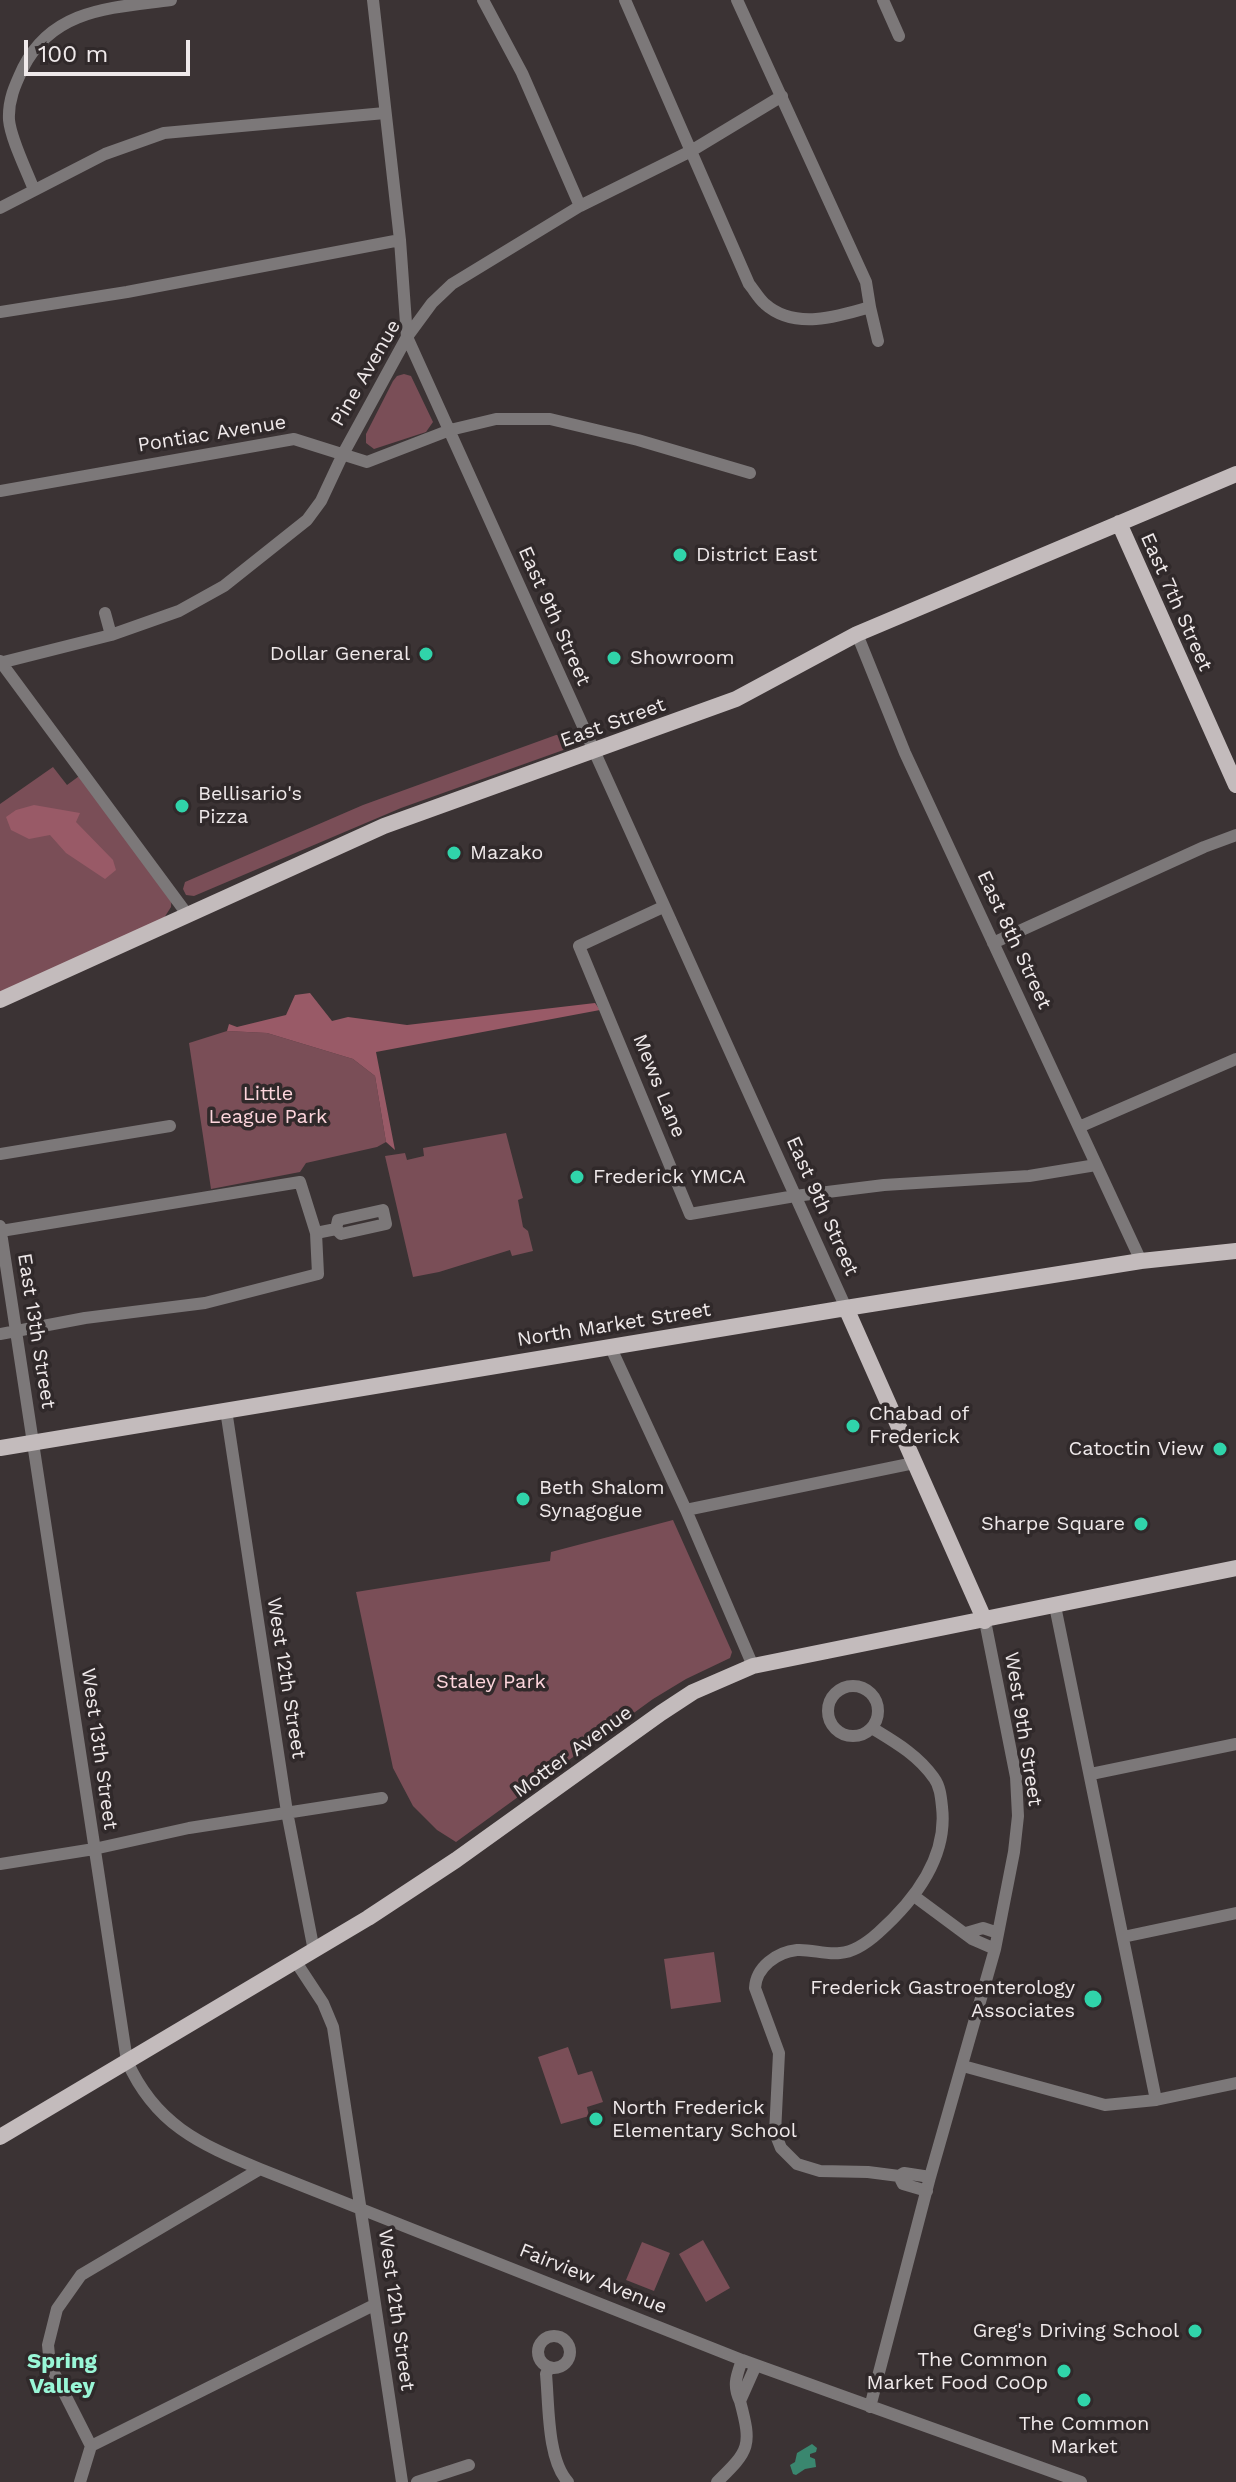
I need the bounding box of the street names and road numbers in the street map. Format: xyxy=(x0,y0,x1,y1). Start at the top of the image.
street label: Pine Avenue xyxy=(326,315,406,431)
street label: Pontiac Avenue xyxy=(136,410,288,458)
street label: East 7th Street xyxy=(1135,529,1217,675)
street label: East 9th Street xyxy=(513,543,595,689)
street label: East Street xyxy=(557,693,669,753)
street label: East 8th Street xyxy=(971,867,1057,1013)
street label: Mews Lane xyxy=(627,1031,691,1141)
street label: East 9th Street xyxy=(781,1133,863,1279)
street label: East 13th Street xyxy=(12,1252,60,1410)
street label: North Market Street xyxy=(515,1298,713,1352)
street label: West 12th Street xyxy=(261,1596,311,1760)
street label: West 9th Street xyxy=(999,1650,1047,1808)
street label: West 13th Street xyxy=(76,1667,122,1831)
street label: Motter Avenue xyxy=(509,1701,637,1803)
street label: West 12th Street xyxy=(373,2228,419,2392)
street label: Fairview Avenue xyxy=(516,2238,670,2320)

